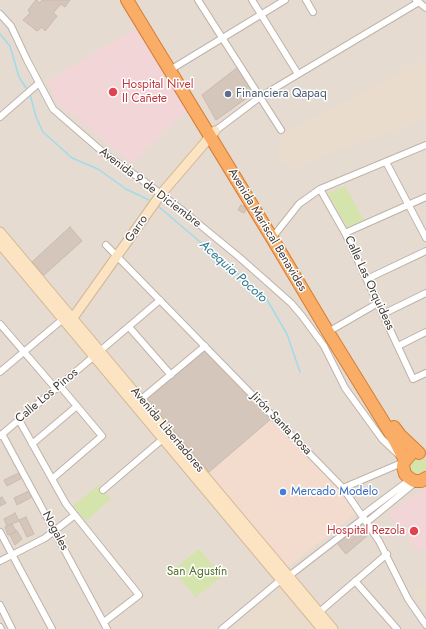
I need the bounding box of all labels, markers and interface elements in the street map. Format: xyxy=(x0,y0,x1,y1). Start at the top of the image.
place label: Hospital Nivel II Cañete xyxy=(122,78,193,106)
marker: Hospital Nivel II Cañete xyxy=(107,86,119,98)
place label: Financiera Qapaq xyxy=(236,87,327,101)
marker: Financiera Qapaq xyxy=(223,89,233,99)
street label: Avenida 9 de Diciembre xyxy=(96,145,204,231)
street label: Avenida Mariscal Benavides xyxy=(225,166,309,294)
street label: Garro xyxy=(123,213,151,245)
street label: Calle Las Orquideas xyxy=(341,234,397,332)
water label: Acequia Pocoto xyxy=(196,238,270,306)
street label: Calle Los Pinos xyxy=(13,366,81,426)
street label: Avenida Libertadores xyxy=(127,384,207,476)
street label: Jirón Santa Rosa xyxy=(248,390,314,458)
place label: Mercado Modelo xyxy=(291,485,378,499)
marker: Mercado Modelo xyxy=(278,487,288,497)
street label: Nogales xyxy=(39,509,71,553)
place label: Hospital Rezola xyxy=(327,524,405,538)
marker: Hospital Rezola xyxy=(408,525,420,537)
park label: San Agustín xyxy=(167,565,227,579)

